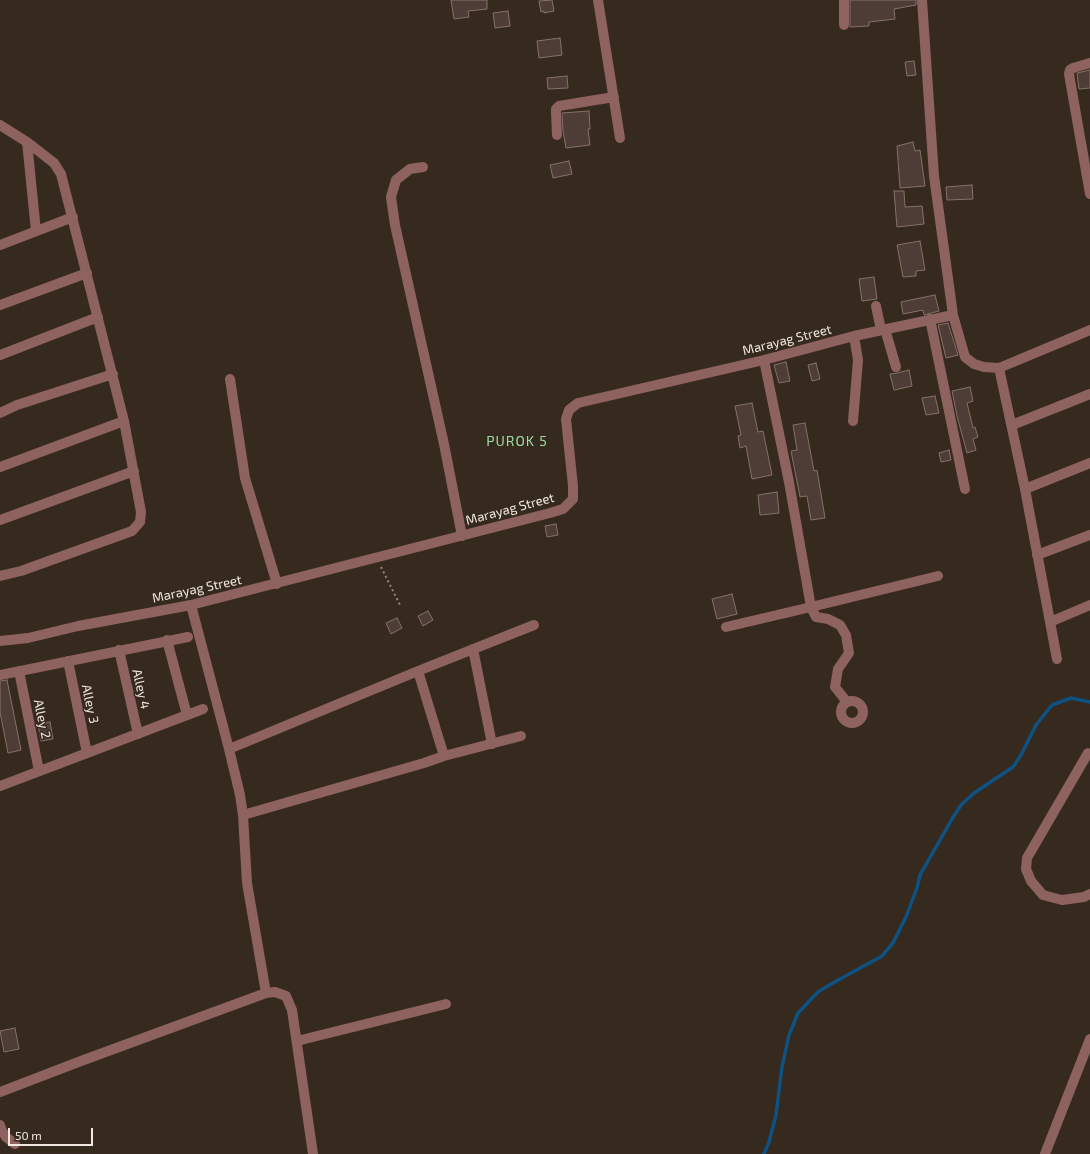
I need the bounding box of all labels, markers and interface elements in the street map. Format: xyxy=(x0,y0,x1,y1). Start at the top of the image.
street label: Marayag Street xyxy=(741,321,833,359)
district label: PUROK 5 xyxy=(486,433,548,449)
street label: Marayag Street xyxy=(464,490,556,528)
street label: Marayag Street xyxy=(151,572,243,606)
street label: Alley 4 xyxy=(129,668,153,710)
street label: Alley 3 xyxy=(78,683,102,725)
street label: Alley 2 xyxy=(30,698,54,740)
scale bar xyxy=(10,1120,95,1146)
text: 50 m xyxy=(15,1128,42,1142)

